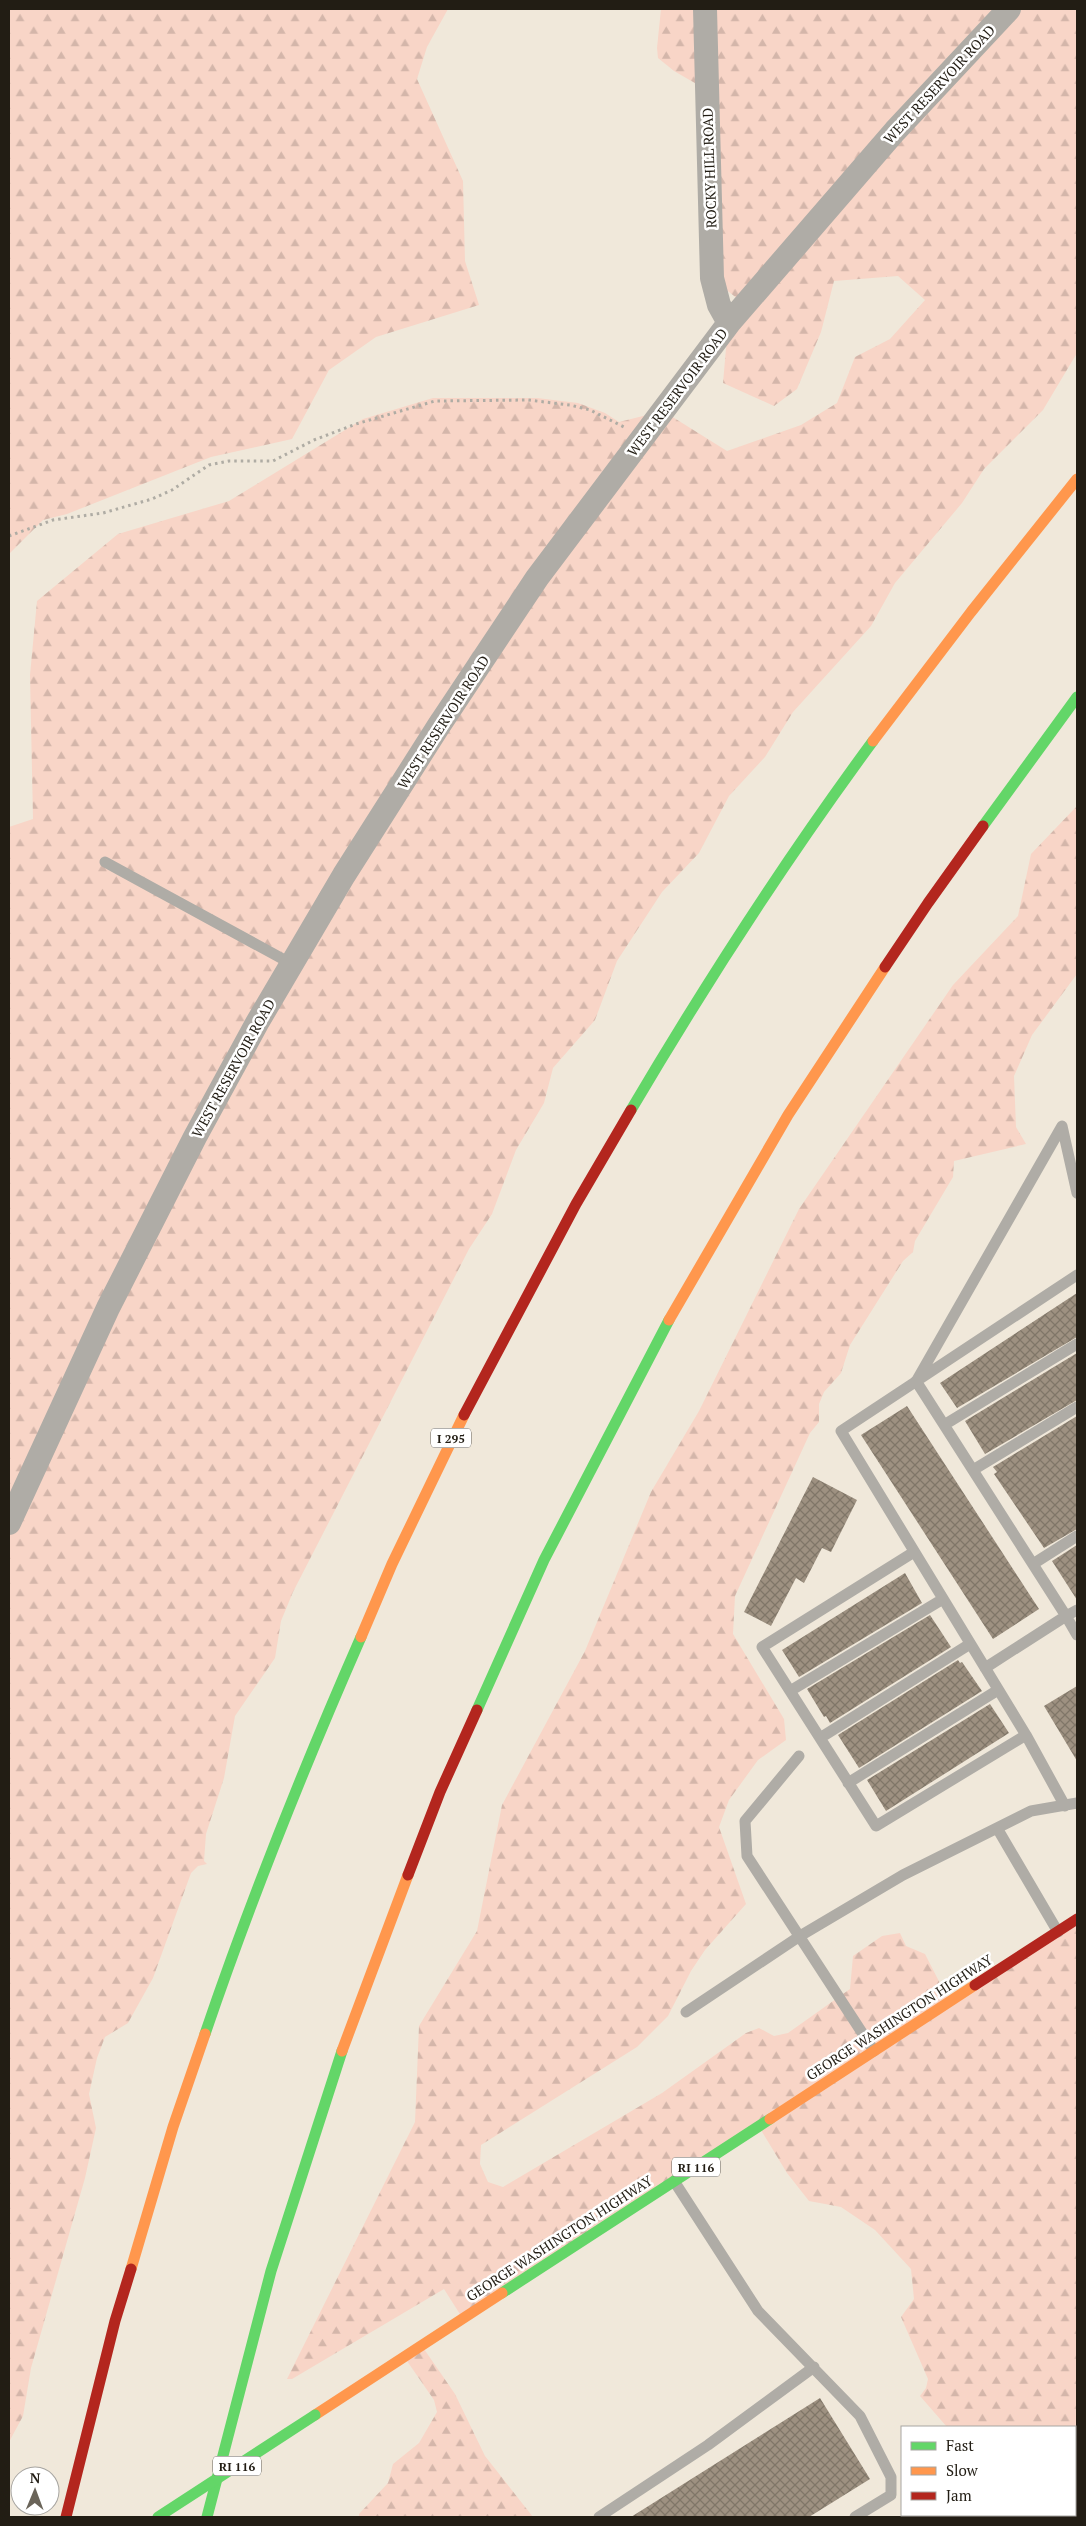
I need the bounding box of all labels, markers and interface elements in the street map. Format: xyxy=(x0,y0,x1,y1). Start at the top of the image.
street label: WEST RESERVOIR ROAD xyxy=(879,21,999,147)
street label: ROCKY HILL ROAD xyxy=(697,107,721,229)
street label: WEST RESERVOIR ROAD xyxy=(623,324,731,460)
street label: WEST RESERVOIR ROAD xyxy=(393,652,493,792)
street label: WEST RESERVOIR ROAD xyxy=(187,995,279,1141)
road number: I 295 xyxy=(431,1429,471,1448)
street label: GEORGE WASHINGTON HIGHWAY xyxy=(802,1949,996,2084)
road number: RI 116 xyxy=(672,2158,720,2176)
street label: GEORGE WASHINGTON HIGHWAY xyxy=(462,2170,656,2305)
legend xyxy=(901,2426,1076,2516)
text: Fast xyxy=(946,2435,974,2455)
road number: RI 116 xyxy=(213,2456,261,2476)
text: Slow xyxy=(946,2460,979,2480)
north arrow xyxy=(10,2466,60,2516)
text: N xyxy=(30,2468,41,2487)
text: Jam xyxy=(946,2485,972,2505)

